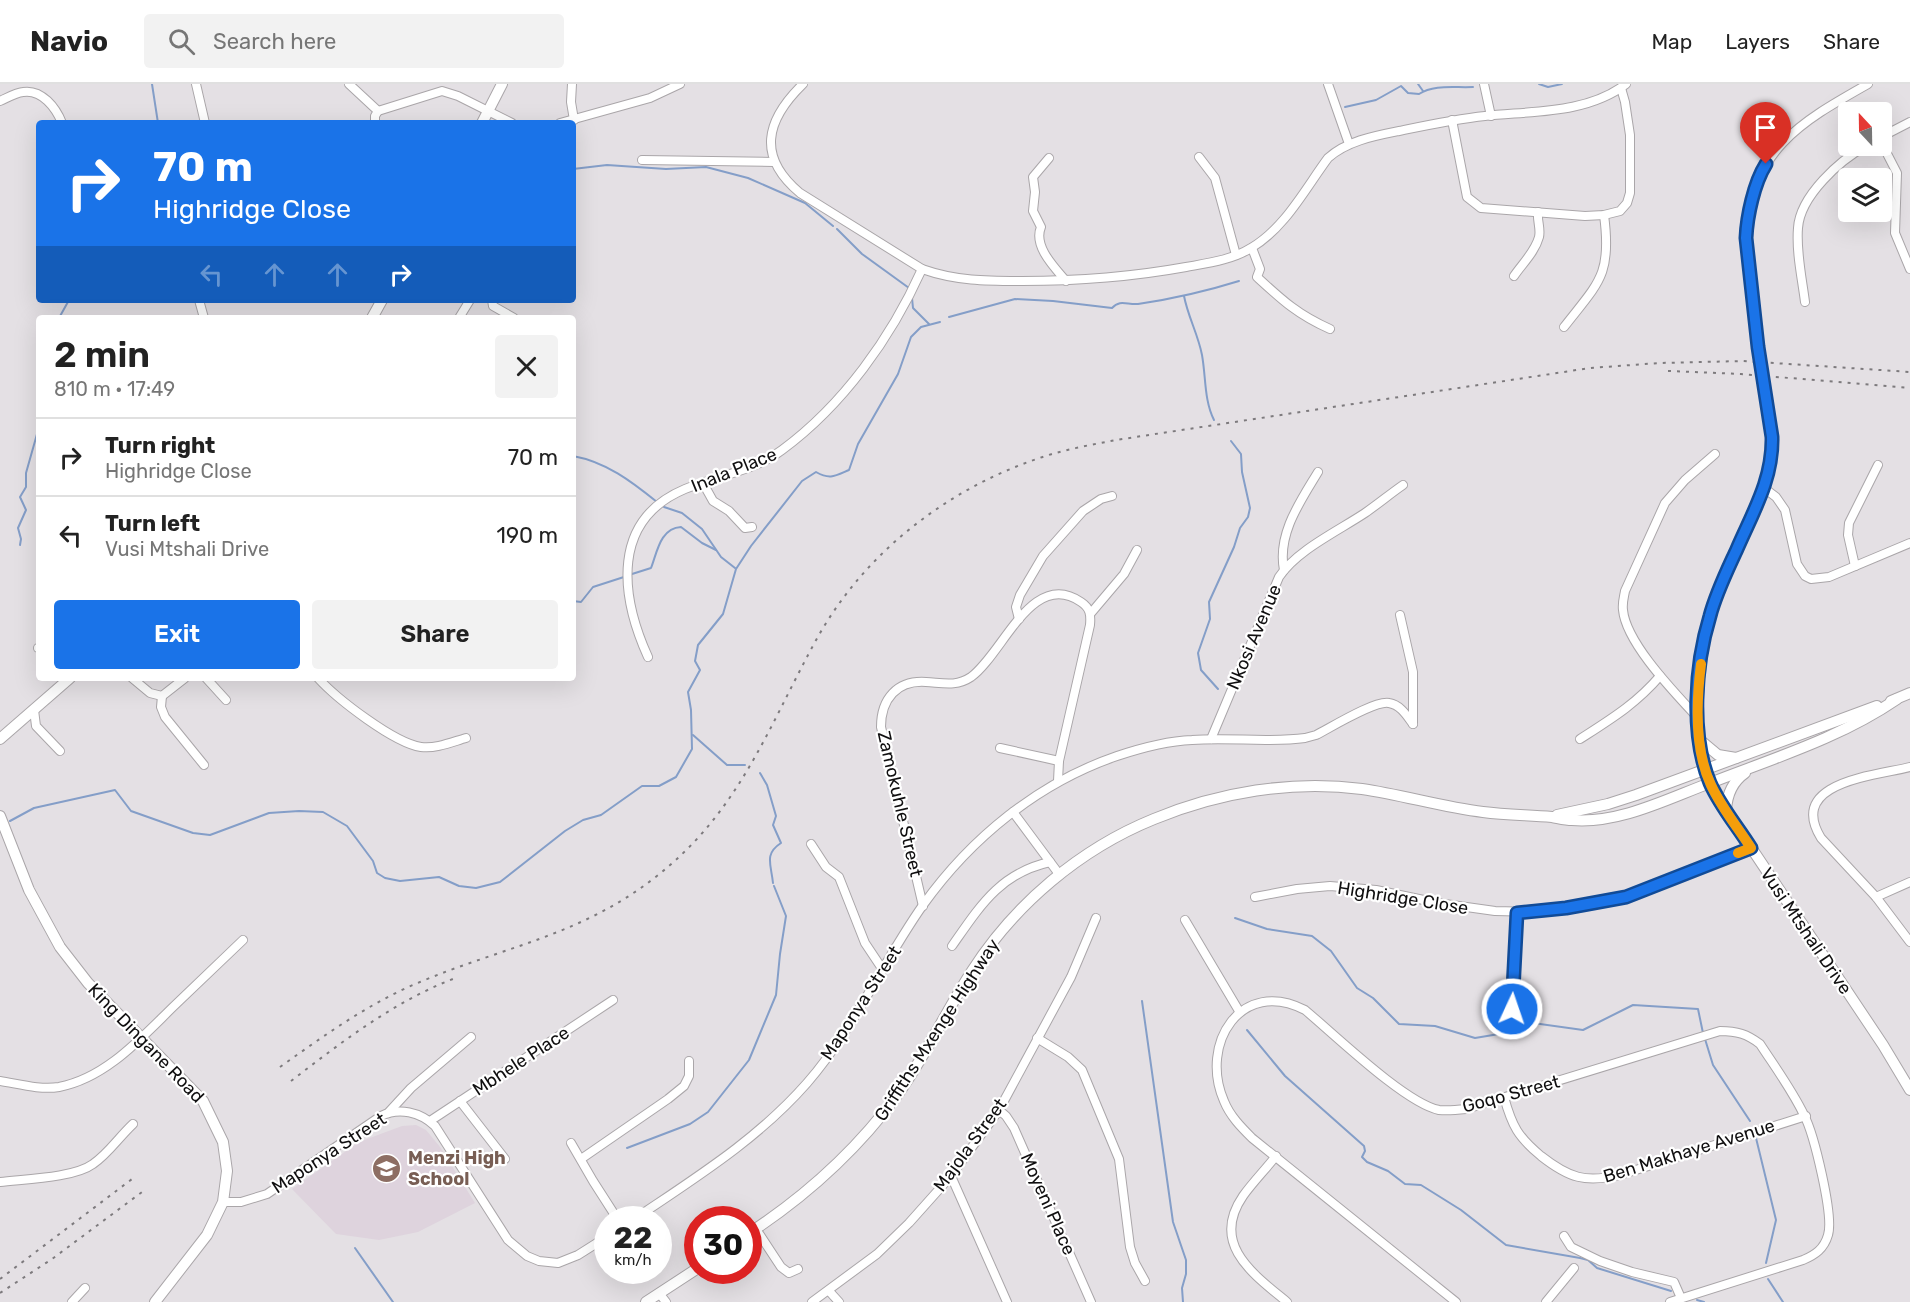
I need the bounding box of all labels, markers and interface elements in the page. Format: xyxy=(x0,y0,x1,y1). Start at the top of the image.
search box xyxy=(144,14,564,68)
text: Navio xyxy=(30,25,108,58)
icon: search xyxy=(165,25,198,58)
text: Search here xyxy=(213,28,336,55)
text: Map xyxy=(1651,29,1692,54)
text: Layers xyxy=(1725,29,1790,54)
text: Share xyxy=(1823,29,1880,54)
pin xyxy=(1740,102,1791,164)
north arrow xyxy=(1838,102,1892,156)
map controls xyxy=(1838,102,1892,222)
icon: arrive xyxy=(1749,111,1782,144)
text: 70 m xyxy=(153,142,253,192)
icon: right xyxy=(54,144,132,222)
button: layers xyxy=(1838,168,1892,222)
text: Highridge Close xyxy=(153,193,351,225)
icon: left xyxy=(195,258,228,291)
icon: ahead xyxy=(258,258,291,291)
icon: ahead xyxy=(321,258,354,291)
icon: right xyxy=(384,258,417,291)
text: 2 min xyxy=(54,333,150,376)
button: close xyxy=(495,335,558,398)
text: 810 m · 17:49 xyxy=(54,377,175,401)
text: Turn right xyxy=(105,432,215,459)
icon: right xyxy=(54,441,87,474)
street label: Inala Place xyxy=(688,443,780,497)
text: 70 m xyxy=(508,444,558,471)
text: Highridge Close xyxy=(105,459,252,483)
text: Turn left xyxy=(105,510,200,537)
icon: left xyxy=(54,519,87,552)
text: 190 m xyxy=(497,522,558,549)
text: Vusi Mtshali Drive xyxy=(105,537,269,561)
street label: Nkosi Avenue xyxy=(1222,581,1286,693)
button: Exit xyxy=(54,600,300,669)
button: Share xyxy=(312,600,558,669)
street label: Zamokuhle Street xyxy=(873,729,927,879)
street label: Vusi Mtshali Drive xyxy=(1756,864,1856,998)
street label: Highridge Close xyxy=(1336,877,1470,919)
street label: Griffiths Mxenge Highway xyxy=(870,935,1004,1125)
street label: Maponya Street xyxy=(816,942,906,1064)
position arrow xyxy=(1480,977,1544,1041)
street label: King Dingane Road xyxy=(83,979,209,1107)
street label: Mbhele Place xyxy=(469,1022,573,1100)
street label: Goqo Street xyxy=(1460,1070,1562,1118)
street label: Majola Street xyxy=(929,1094,1011,1196)
street label: Maponya Street xyxy=(268,1108,390,1198)
street label: Ben Makhaye Avenue xyxy=(1601,1114,1777,1188)
place label: Menzi High School xyxy=(408,1147,506,1190)
street label: Moyeni Place xyxy=(1016,1150,1080,1258)
school or university icon: Menzi High School xyxy=(371,1152,403,1184)
speed limit sign: 30 xyxy=(684,1206,762,1284)
text: 22 xyxy=(614,1220,653,1256)
text: km/h xyxy=(614,1251,652,1269)

